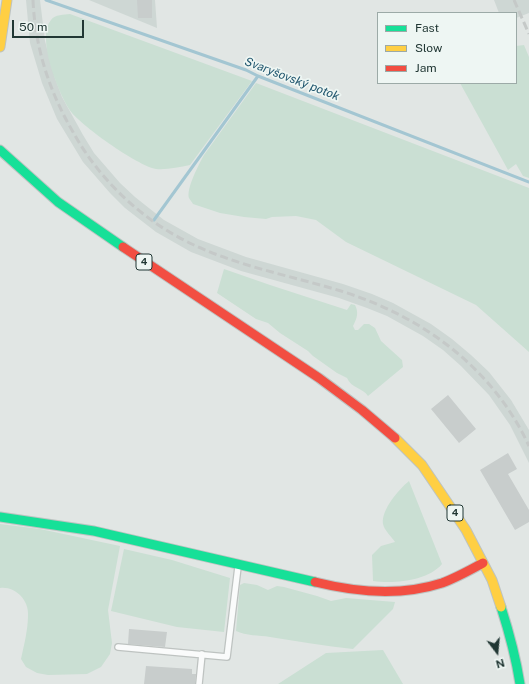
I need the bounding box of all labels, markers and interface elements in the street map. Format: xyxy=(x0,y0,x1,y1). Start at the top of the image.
scale bar xyxy=(14,12,86,38)
legend xyxy=(377,12,517,84)
text: 50 m xyxy=(19,20,47,34)
text: Fast xyxy=(415,21,439,35)
text: Slow xyxy=(415,41,442,55)
water label: Svaryšovský potok xyxy=(242,54,342,104)
text: Jam xyxy=(415,61,437,75)
road number: 4 xyxy=(136,254,152,270)
road number: 4 xyxy=(447,505,463,521)
north arrow xyxy=(477,632,517,672)
text: N xyxy=(495,657,506,670)

